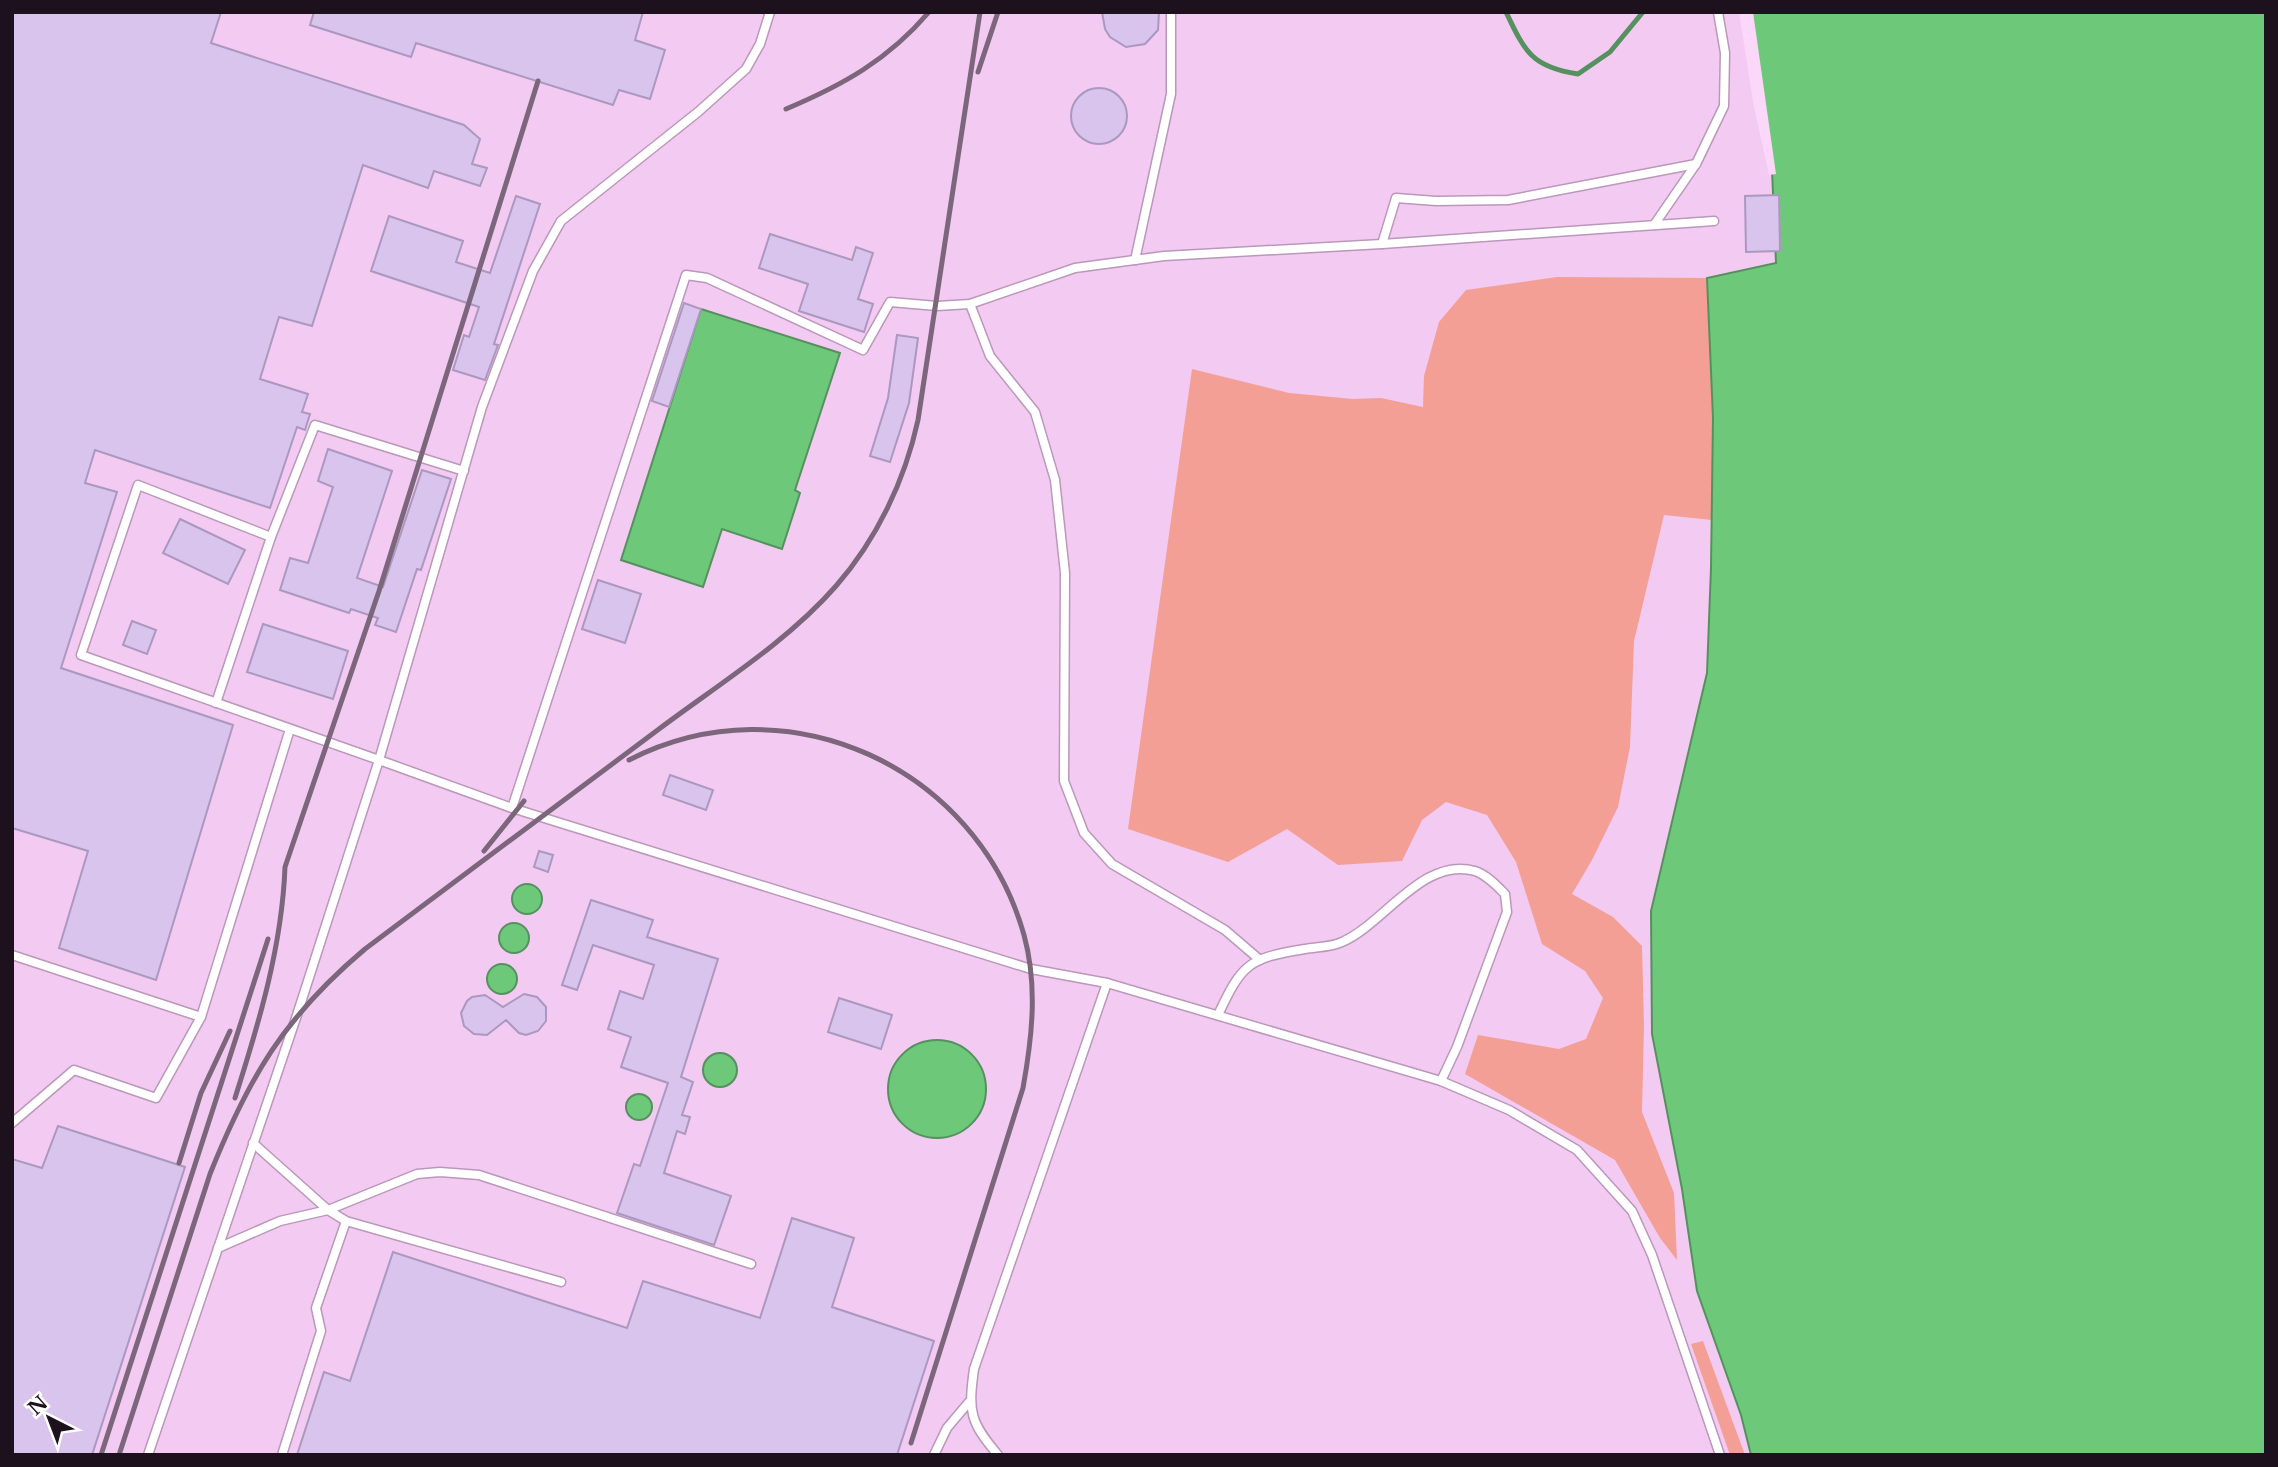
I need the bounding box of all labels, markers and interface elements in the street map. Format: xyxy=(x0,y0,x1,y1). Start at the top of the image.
north arrow xyxy=(14,1383,84,1453)
text: N xyxy=(24,1391,52,1420)

